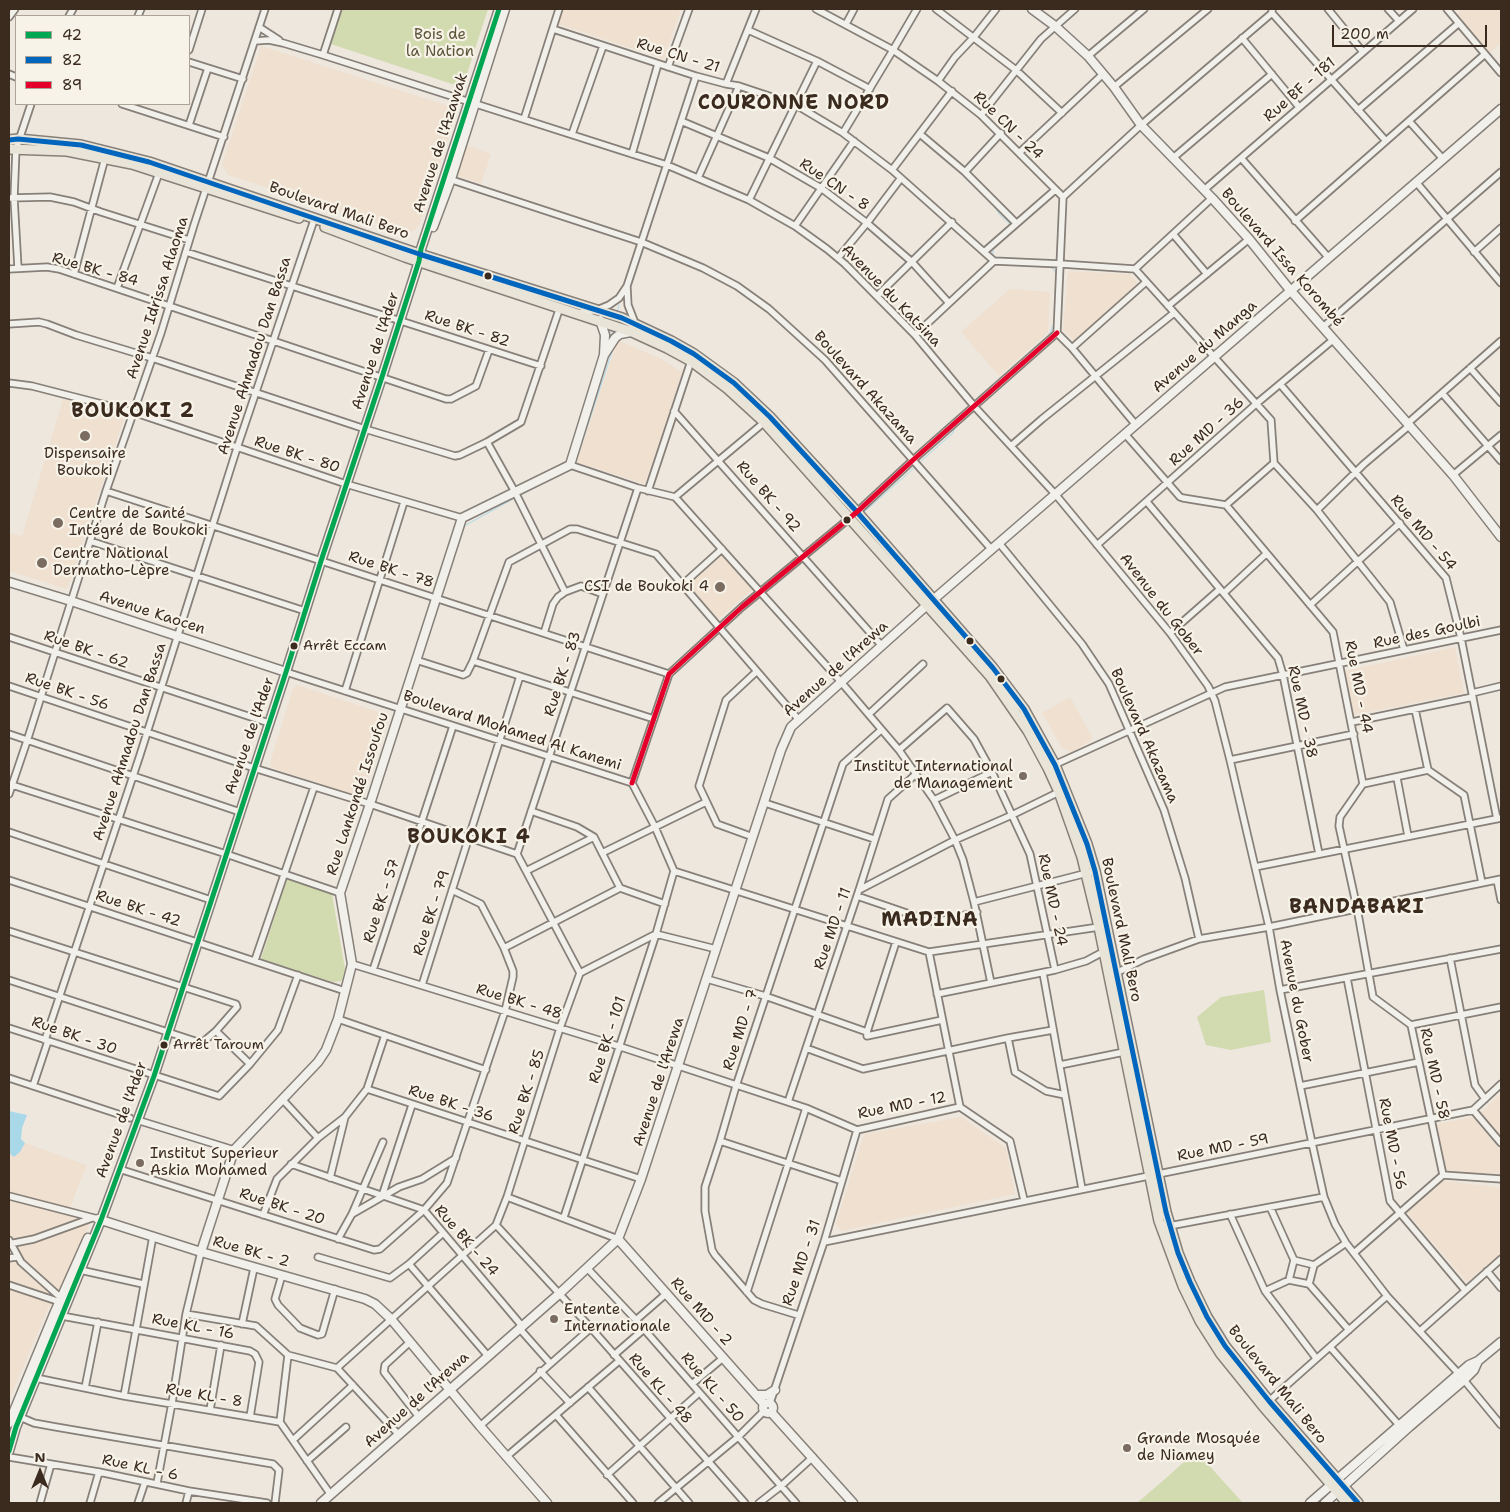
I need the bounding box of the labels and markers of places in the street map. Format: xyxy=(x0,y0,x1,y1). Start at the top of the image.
unlabelled marker xyxy=(483,271,493,281)
marker: Dispensaire Boukoki xyxy=(78,429,92,443)
place label: Dispensaire Boukoki xyxy=(44,445,126,480)
place label: Centre de Santé Intégré de Boukoki xyxy=(69,505,208,540)
unlabelled marker xyxy=(842,515,852,525)
marker: Centre de Santé Intégré de Boukoki xyxy=(51,516,65,530)
place label: Centre National Dermatho-Lèpre xyxy=(53,545,170,580)
marker: Centre National Dermatho-Lèpre xyxy=(35,556,49,570)
place label: CSI de Boukoki 4 xyxy=(584,578,709,596)
marker: CSI de Boukoki 4 xyxy=(713,580,727,594)
unlabelled marker xyxy=(965,636,975,646)
place label: Arrêt Eccam xyxy=(303,638,387,654)
marker: Arrêt Eccam xyxy=(289,641,299,651)
unlabelled marker xyxy=(996,674,1006,684)
place label: Institut International de Management xyxy=(854,758,1013,793)
marker: Institut International de Management xyxy=(1017,770,1029,782)
place label: Arrêt Taroum xyxy=(173,1037,264,1053)
marker: Arrêt Taroum xyxy=(159,1040,169,1050)
place label: Institut Superieur Askia Mohamed xyxy=(150,1145,279,1180)
marker: Institut Superieur Askia Mohamed xyxy=(134,1157,146,1169)
place label: Entente Internationale xyxy=(564,1301,671,1336)
marker: Entente Internationale xyxy=(548,1313,560,1325)
place label: Grande Mosquée de Niamey xyxy=(1137,1430,1260,1465)
marker: Grande Mosquée de Niamey xyxy=(1121,1442,1133,1454)

